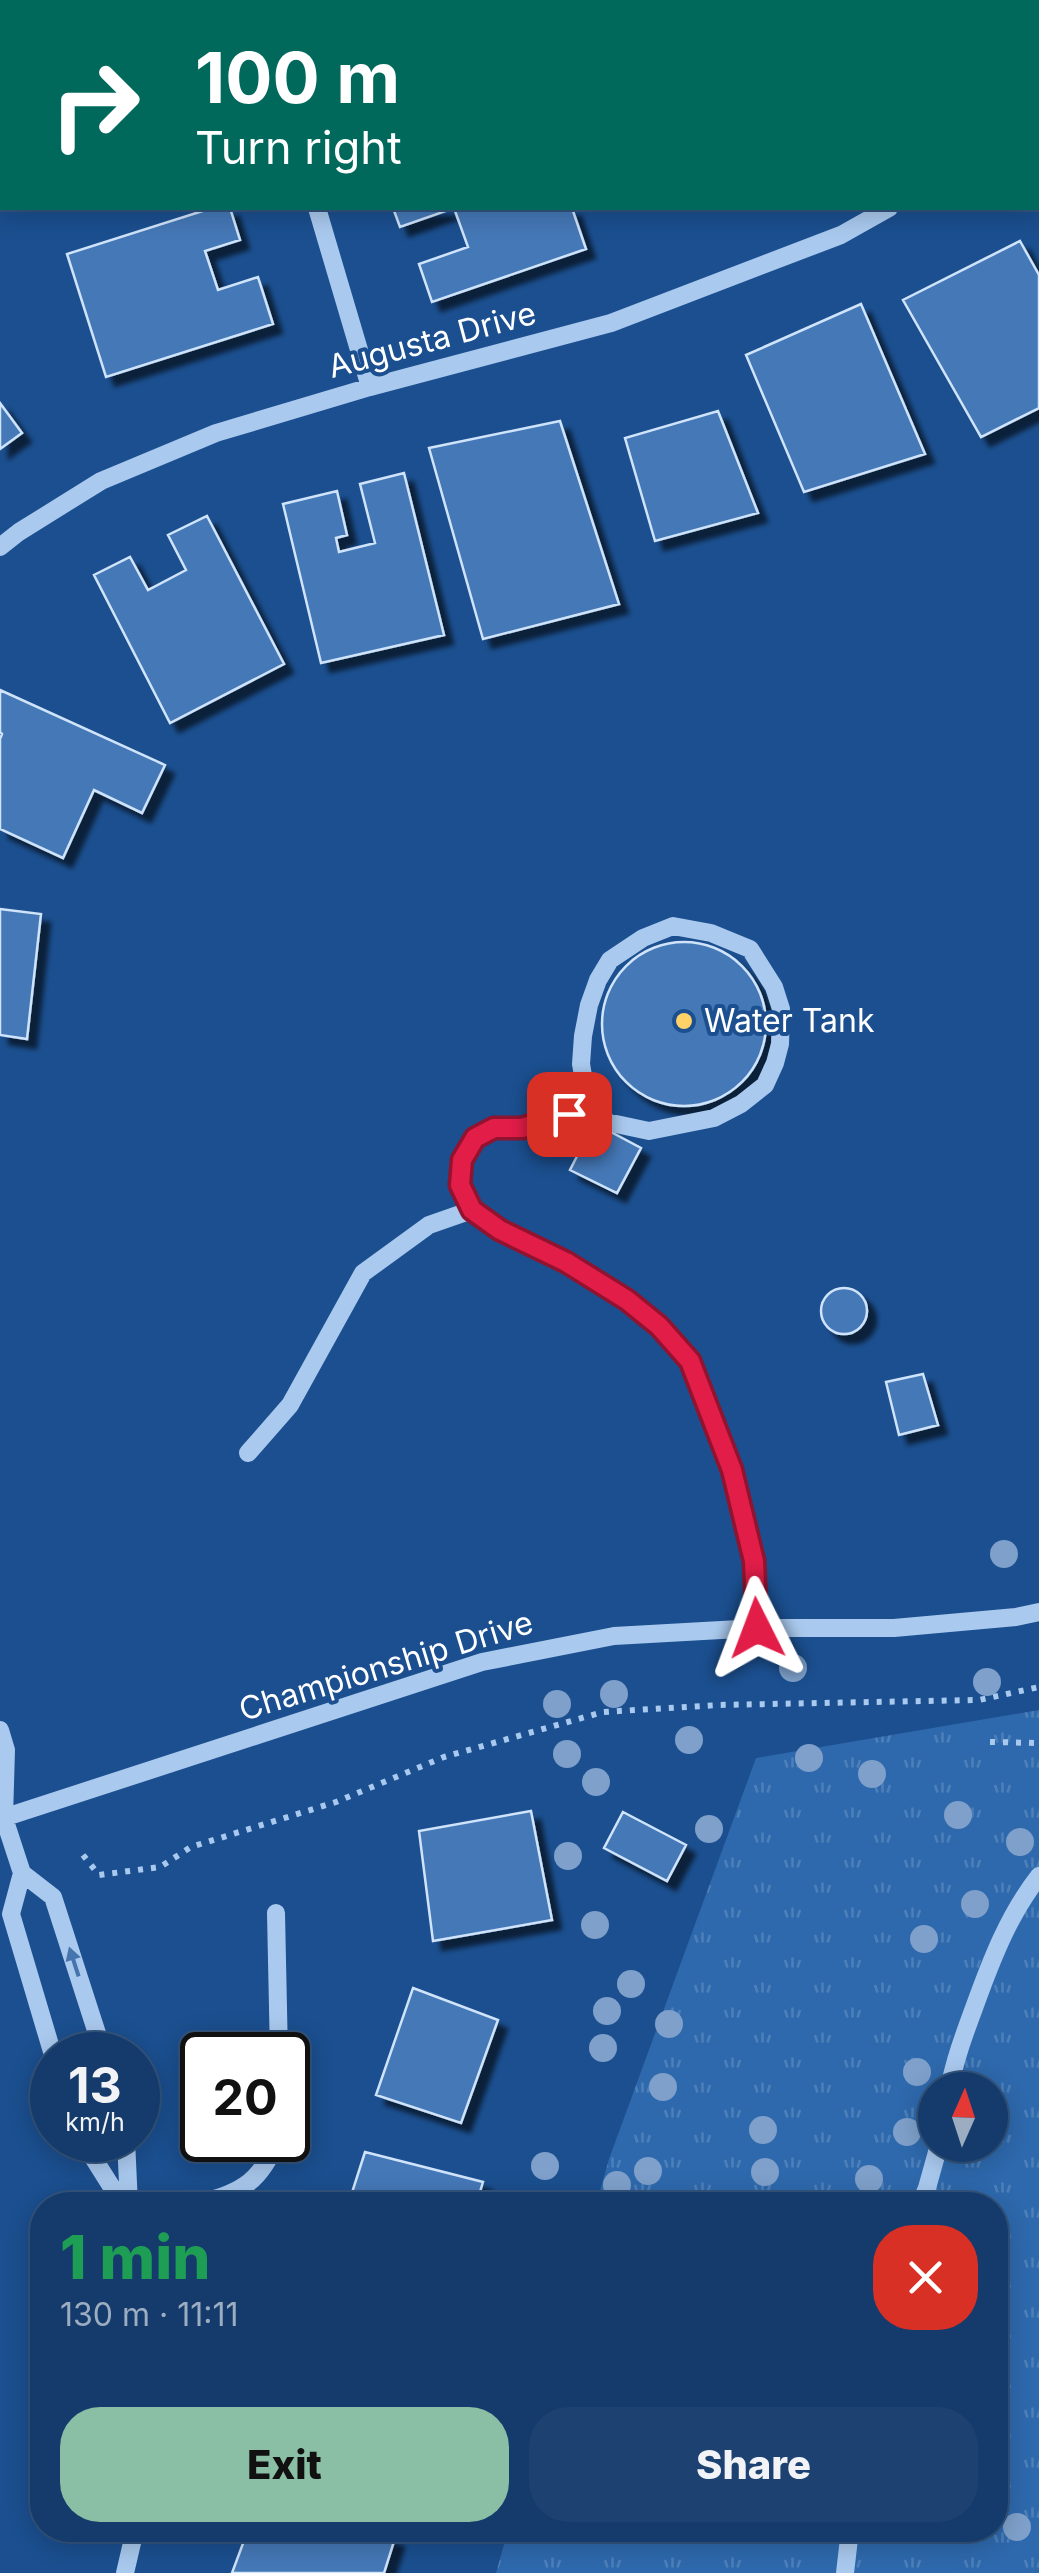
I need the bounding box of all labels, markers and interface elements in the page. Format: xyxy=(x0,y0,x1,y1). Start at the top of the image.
text: 100 m xyxy=(195,35,400,120)
icon: right xyxy=(30,40,160,170)
text: Turn right xyxy=(195,120,402,175)
street label: Augusta Drive xyxy=(324,293,540,386)
place label: Water Tank xyxy=(704,1001,875,1040)
marker: Water Tank xyxy=(673,1010,695,1032)
pin xyxy=(527,1072,612,1157)
icon: arrive xyxy=(542,1087,597,1142)
position arrow xyxy=(705,1576,809,1680)
street label: Championship Drive xyxy=(234,1602,538,1729)
one-way arrow xyxy=(66,1947,81,1977)
speed limit sign: 20 xyxy=(180,2032,310,2162)
text: 13 xyxy=(68,2055,122,2115)
north arrow xyxy=(918,2072,1008,2162)
map controls xyxy=(918,2072,1008,2162)
text: km/h xyxy=(65,2107,125,2137)
text: 1 min xyxy=(60,2221,210,2293)
button: close xyxy=(873,2225,978,2330)
text: 130 m · 11:11 xyxy=(60,2295,239,2334)
button: Exit xyxy=(60,2407,509,2522)
button: Share xyxy=(529,2407,978,2522)

